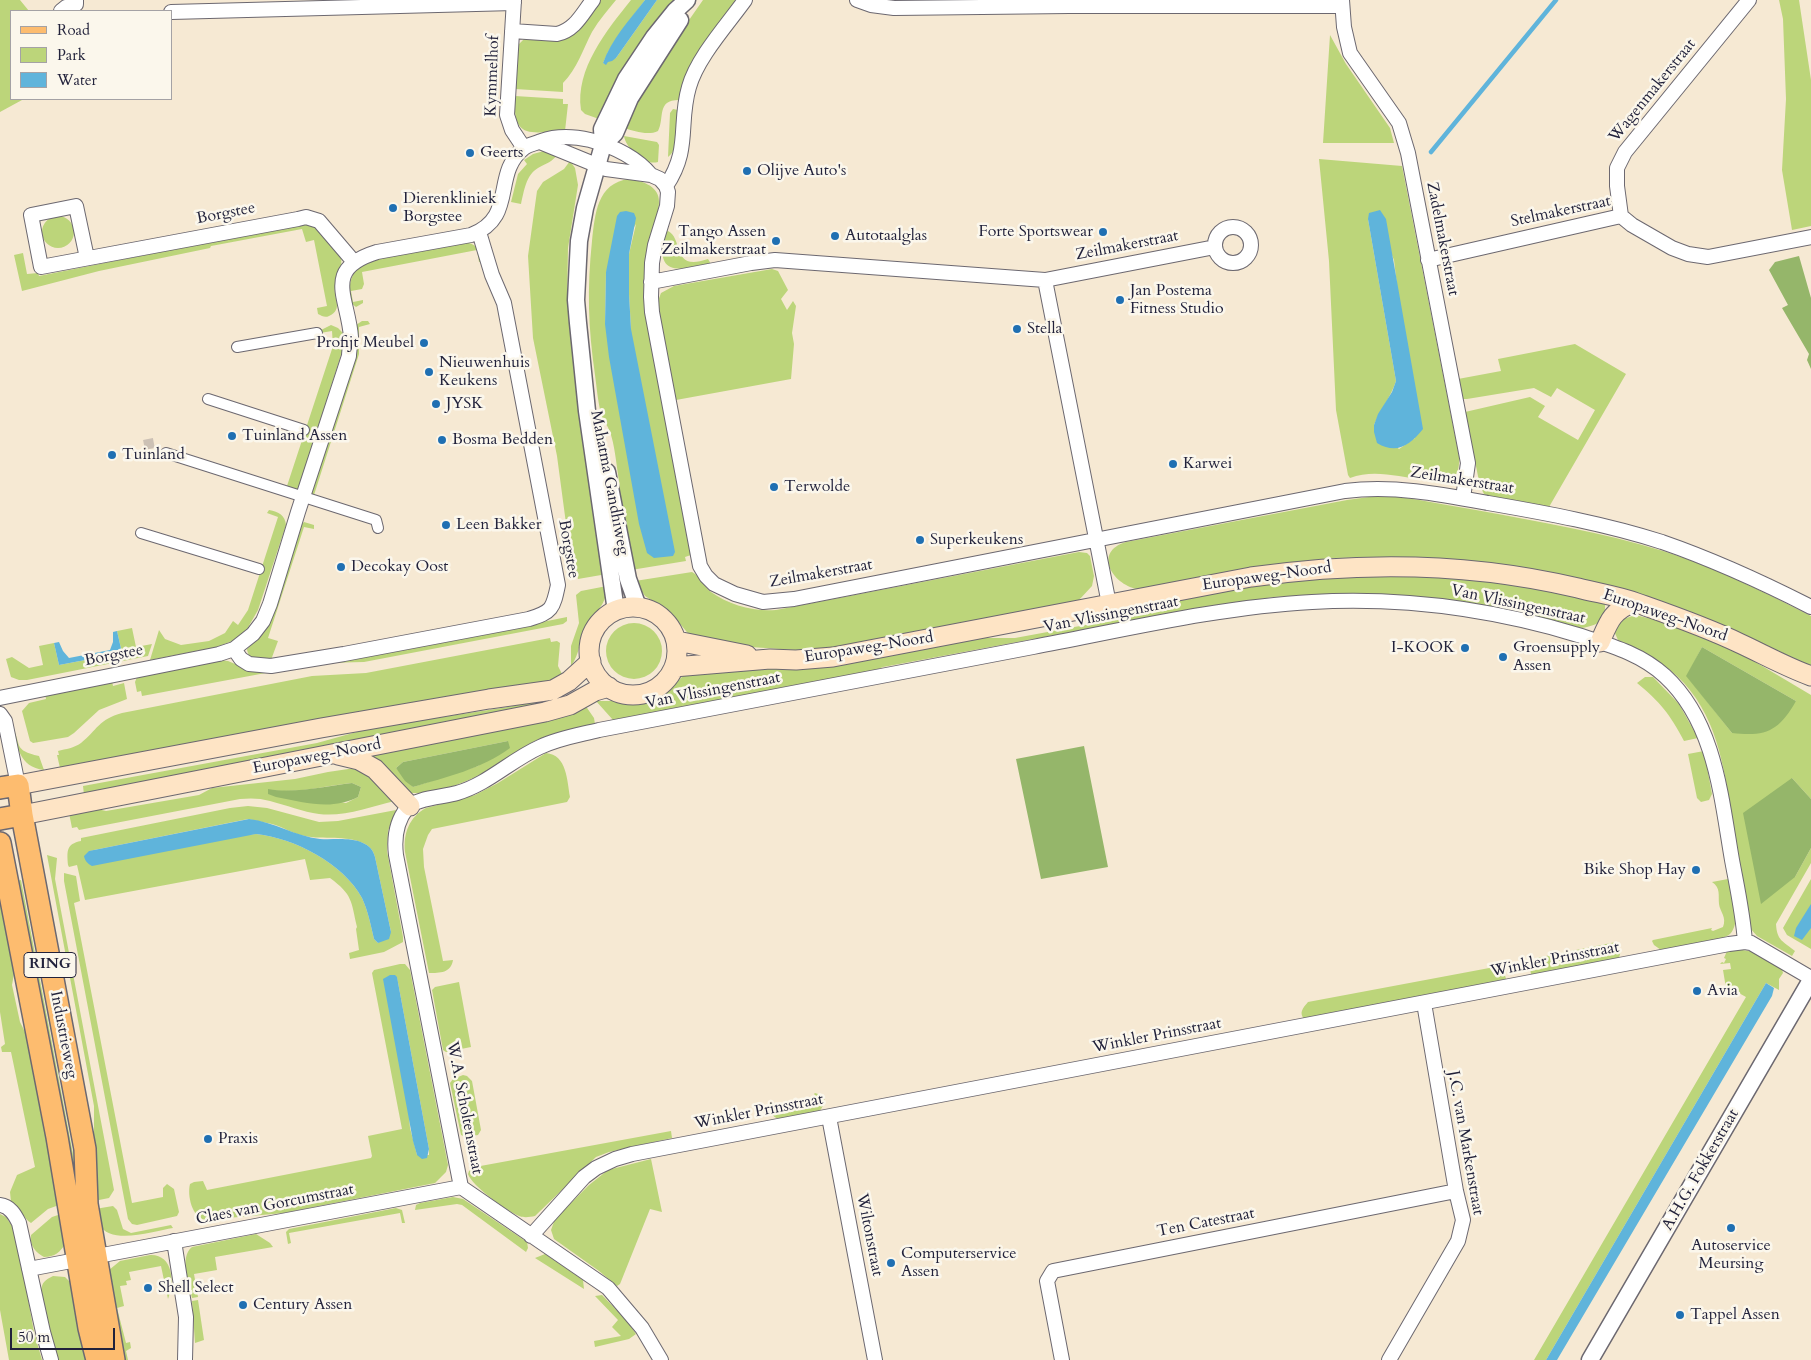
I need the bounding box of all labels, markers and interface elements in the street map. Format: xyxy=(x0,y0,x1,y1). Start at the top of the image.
legend xyxy=(10,10,172,100)
text: Road xyxy=(57,20,90,40)
street label: Kymmelhof xyxy=(482,35,504,117)
street label: Wagenmakerstraat xyxy=(1606,36,1700,146)
text: Park xyxy=(57,45,86,65)
text: Water xyxy=(57,70,97,90)
place label: Geerts xyxy=(480,143,523,163)
marker: Geerts xyxy=(464,147,476,159)
place label: Olijve Auto's xyxy=(757,161,846,181)
marker: Olijve Auto's xyxy=(741,165,753,177)
street label: Zadelmakerstraat xyxy=(1422,181,1462,297)
place label: Dierenkliniek Borgstee xyxy=(403,189,497,227)
street label: Stelmakerstraat xyxy=(1509,192,1613,232)
street label: Borgstee xyxy=(195,199,257,229)
marker: Dierenkliniek Borgstee xyxy=(387,202,399,214)
place label: Tango Assen Zeilmakerstraat xyxy=(662,222,766,260)
place label: Forte Sportswear xyxy=(979,222,1093,242)
place label: Autotaalglas xyxy=(845,226,927,246)
marker: Forte Sportswear xyxy=(1097,226,1109,238)
street label: Zeilmakerstraat xyxy=(1074,227,1180,265)
marker: Autotaalglas xyxy=(829,230,841,242)
marker: Tango Assen Zeilmakerstraat xyxy=(770,235,782,247)
place label: Jan Postema Fitness Studio xyxy=(1130,281,1224,319)
marker: Jan Postema Fitness Studio xyxy=(1114,294,1126,306)
place label: Stella xyxy=(1027,319,1062,339)
marker: Stella xyxy=(1011,323,1023,335)
place label: Profijt Meubel xyxy=(316,333,414,353)
marker: Profijt Meubel xyxy=(418,337,430,349)
place label: Nieuwenhuis Keukens xyxy=(439,353,530,391)
marker: Nieuwenhuis Keukens xyxy=(423,366,435,378)
place label: JYSK xyxy=(446,394,483,414)
marker: JYSK xyxy=(430,398,442,410)
street label: Mahatma Gandhiweg xyxy=(586,409,632,557)
place label: Tuinland Assen xyxy=(242,426,347,446)
marker: Tuinland Assen xyxy=(226,430,238,442)
place label: Bosma Bedden xyxy=(452,430,553,450)
marker: Bosma Bedden xyxy=(436,434,448,446)
place label: Tuinland xyxy=(122,445,185,465)
marker: Tuinland xyxy=(106,449,118,461)
place label: Karwei xyxy=(1183,454,1232,474)
marker: Karwei xyxy=(1167,458,1179,470)
street label: Zeilmakerstraat xyxy=(1409,463,1515,499)
place label: Terwolde xyxy=(784,477,850,497)
marker: Terwolde xyxy=(768,481,780,493)
place label: Leen Bakker xyxy=(456,515,542,535)
street label: Borgstee xyxy=(553,518,583,580)
marker: Leen Bakker xyxy=(440,519,452,531)
place label: Superkeukens xyxy=(930,530,1023,550)
marker: Superkeukens xyxy=(914,534,926,546)
street label: Zeilmakerstraat xyxy=(768,555,874,593)
place label: Decokay Oost xyxy=(351,557,448,577)
street label: Europaweg-Noord xyxy=(1201,558,1333,596)
marker: Decokay Oost xyxy=(335,561,347,573)
street label: Van Vlissingenstraat xyxy=(1449,581,1587,629)
street label: Europaweg-Noord xyxy=(1600,586,1730,646)
street label: Van Vlissingenstraat xyxy=(1042,592,1180,638)
street label: Europaweg-Noord xyxy=(803,628,935,668)
place label: I-KOOK xyxy=(1391,638,1455,658)
place label: Groensupply Assen xyxy=(1513,638,1600,676)
street label: Borgstee xyxy=(83,641,145,671)
marker: I-KOOK xyxy=(1459,642,1471,654)
marker: Groensupply Assen xyxy=(1497,651,1509,663)
street label: Van Vlissingenstraat xyxy=(644,668,782,714)
street label: Europaweg-Noord xyxy=(251,735,383,779)
place label: Bike Shop Hay xyxy=(1584,860,1686,880)
marker: Bike Shop Hay xyxy=(1690,864,1702,876)
street label: Winkler Prinsstraat xyxy=(1489,938,1621,982)
road number: RING xyxy=(24,952,76,978)
place label: Avia xyxy=(1707,981,1738,1001)
marker: Avia xyxy=(1691,985,1703,997)
street label: Industrieweg xyxy=(45,990,81,1080)
street label: Winkler Prinsstraat xyxy=(1091,1014,1223,1058)
street label: W.A. Scholtenstraat xyxy=(442,1040,486,1176)
street label: J.C. van Markenstraat xyxy=(1443,1069,1487,1217)
street label: Winkler Prinsstraat xyxy=(693,1090,825,1134)
street label: A.H.G. Fokkerstraat xyxy=(1658,1106,1744,1234)
place label: Praxis xyxy=(218,1129,258,1149)
marker: Praxis xyxy=(202,1133,214,1145)
street label: Claes van Gorcumstraat xyxy=(194,1180,356,1230)
street label: Wiltonstraat xyxy=(852,1192,886,1278)
street label: Ten Catestraat xyxy=(1156,1204,1256,1242)
marker: Autoservice Meursing xyxy=(1725,1222,1737,1234)
place label: Autoservice Meursing xyxy=(1691,1236,1771,1274)
place label: Computerservice Assen xyxy=(901,1244,1016,1282)
marker: Computerservice Assen xyxy=(885,1257,897,1269)
place label: Shell Select xyxy=(158,1278,233,1298)
marker: Shell Select xyxy=(142,1282,154,1294)
place label: Century Assen xyxy=(253,1295,352,1315)
marker: Century Assen xyxy=(237,1299,249,1311)
place label: Tappel Assen xyxy=(1690,1305,1780,1325)
marker: Tappel Assen xyxy=(1674,1309,1686,1321)
scale bar xyxy=(12,1318,118,1350)
text: 50 m xyxy=(18,1327,50,1347)

